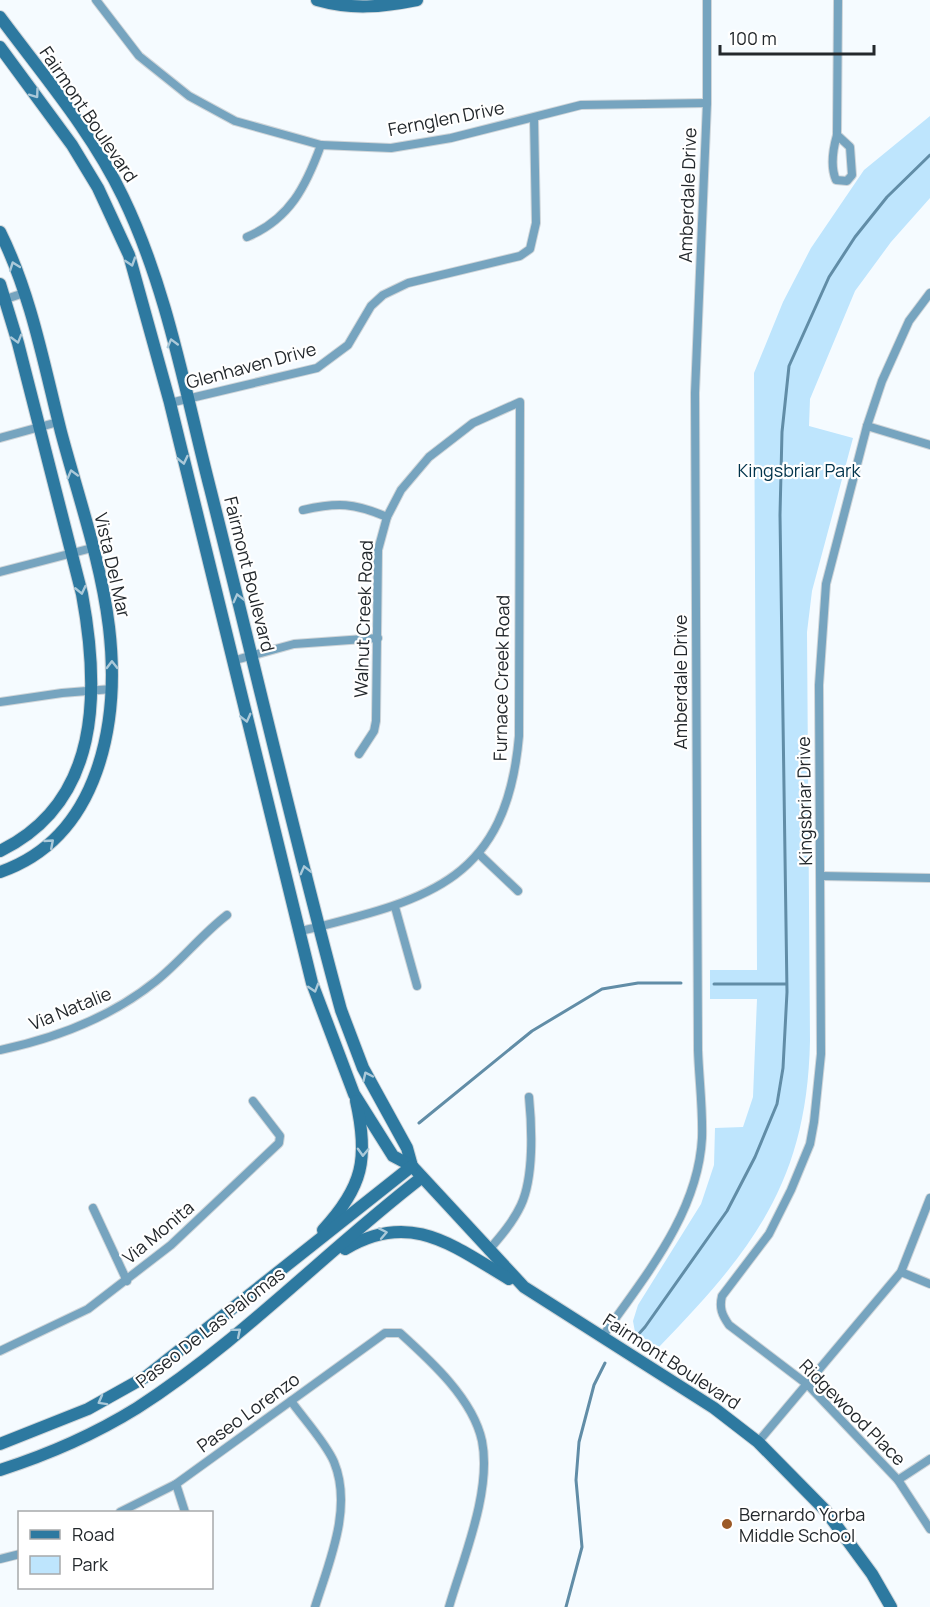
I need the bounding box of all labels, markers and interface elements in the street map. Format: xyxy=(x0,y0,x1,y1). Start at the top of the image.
scale bar xyxy=(720,18,874,56)
text: 100 m xyxy=(729,26,777,50)
street label: Fairmont Boulevard xyxy=(35,41,143,187)
one-way arrow xyxy=(27,87,38,98)
street label: Fernglen Drive xyxy=(386,95,506,141)
street label: Amberdale Drive xyxy=(673,127,701,263)
one-way arrow xyxy=(124,256,136,267)
one-way arrow xyxy=(9,261,22,272)
one-way arrow xyxy=(10,334,22,344)
street label: Glenhaven Drive xyxy=(183,336,319,394)
one-way arrow xyxy=(167,338,180,348)
one-way arrow xyxy=(175,455,188,465)
park label: Kingsbriar Park xyxy=(738,458,862,482)
one-way arrow xyxy=(67,469,80,479)
street label: Fairmont Boulevard xyxy=(219,494,281,654)
street label: Vista Del Mar xyxy=(89,510,137,620)
street label: Walnut Creek Road xyxy=(348,540,378,698)
one-way arrow xyxy=(73,584,86,594)
one-way arrow xyxy=(232,593,245,603)
street label: Furnace Creek Road xyxy=(488,595,514,761)
street label: Amberdale Drive xyxy=(668,614,692,750)
one-way arrow xyxy=(105,660,118,669)
one-way arrow xyxy=(238,713,251,723)
street label: Kingsbriar Drive xyxy=(791,736,817,866)
one-way arrow xyxy=(43,839,54,850)
one-way arrow xyxy=(299,865,312,875)
street label: Via Natalie xyxy=(25,981,115,1035)
one-way arrow xyxy=(307,982,319,993)
one-way arrow xyxy=(363,1072,375,1083)
one-way arrow xyxy=(356,1147,369,1156)
street label: Via Monita xyxy=(117,1195,199,1269)
one-way arrow xyxy=(378,1227,388,1240)
street label: Paseo De Las Palomas xyxy=(130,1261,290,1393)
street label: Fairmont Boulevard xyxy=(599,1308,745,1414)
one-way arrow xyxy=(230,1328,241,1339)
street label: Ridgewood Place xyxy=(795,1354,911,1470)
street label: Paseo Lorenzo xyxy=(192,1367,304,1457)
one-way arrow xyxy=(98,1394,108,1405)
place label: Bernardo Yorba Middle School xyxy=(739,1502,865,1547)
legend xyxy=(18,1511,213,1589)
marker: Bernardo Yorba Middle School xyxy=(720,1517,734,1531)
text: Road xyxy=(72,1522,115,1546)
text: Park xyxy=(72,1552,109,1576)

